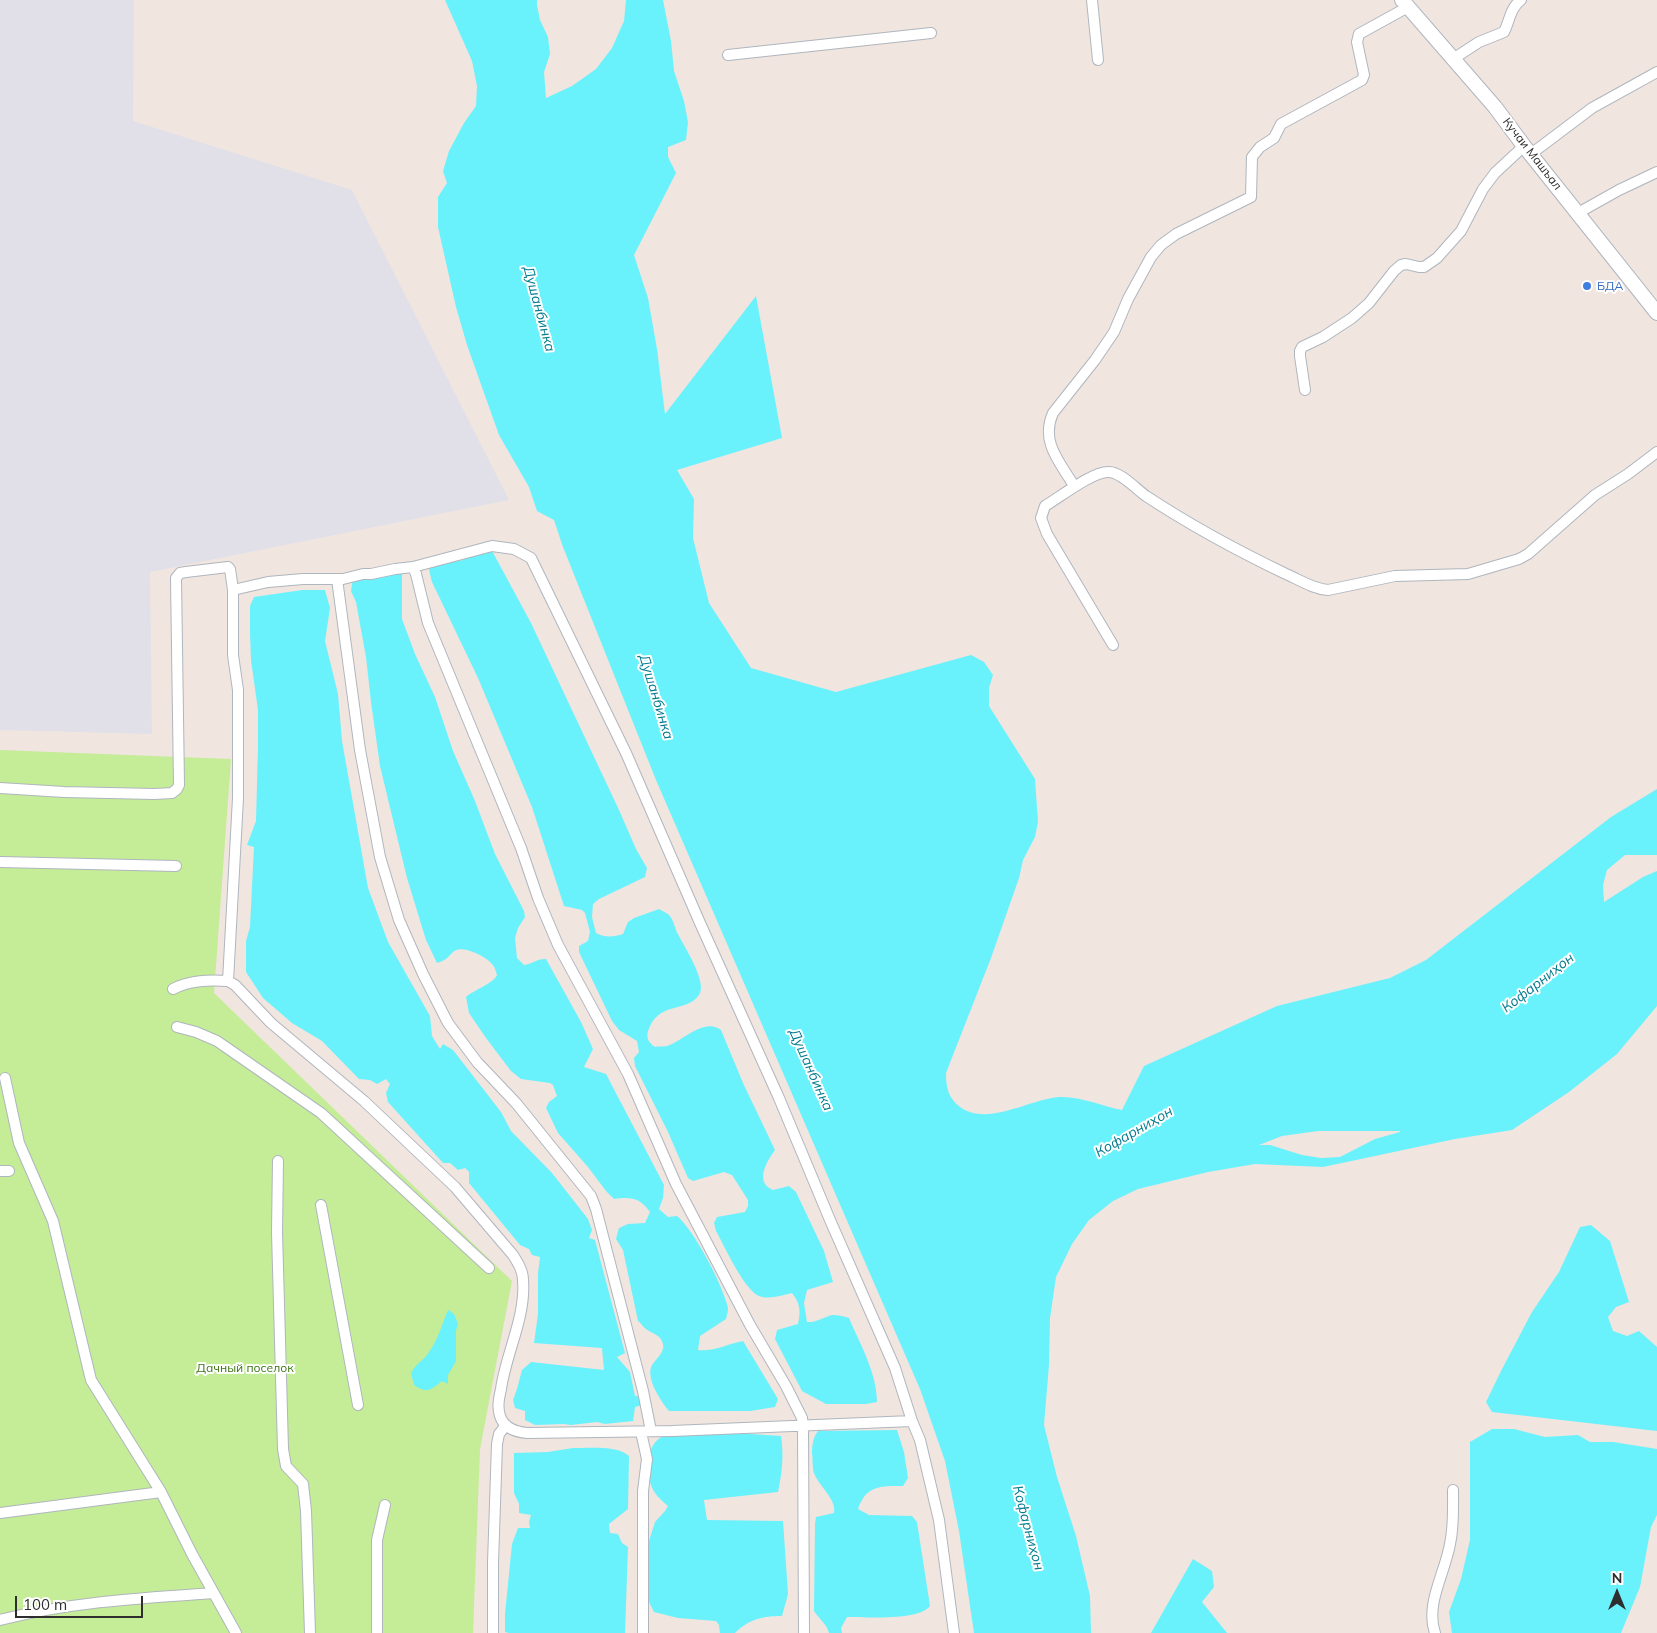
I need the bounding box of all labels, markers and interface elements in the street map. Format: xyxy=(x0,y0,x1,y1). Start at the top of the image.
street label: Кучаи Машъал xyxy=(1499,115,1565,193)
water label: Душанбинка xyxy=(520,264,558,354)
place label: БДА xyxy=(1597,279,1623,293)
marker: БДА xyxy=(1581,280,1593,292)
water label: Душанбинка xyxy=(635,653,677,741)
water label: Кофарниҳон xyxy=(1499,950,1577,1016)
water label: Душанбинка xyxy=(785,1026,837,1114)
water label: Кофарниҳон xyxy=(1092,1103,1176,1161)
park label: Дачный поселок xyxy=(196,1361,294,1375)
water label: Кофарниҳон xyxy=(1009,1484,1047,1572)
north arrow xyxy=(1592,1568,1642,1618)
text: N xyxy=(1612,1569,1622,1587)
scale bar xyxy=(18,1586,145,1618)
text: 100 m xyxy=(23,1595,67,1614)

